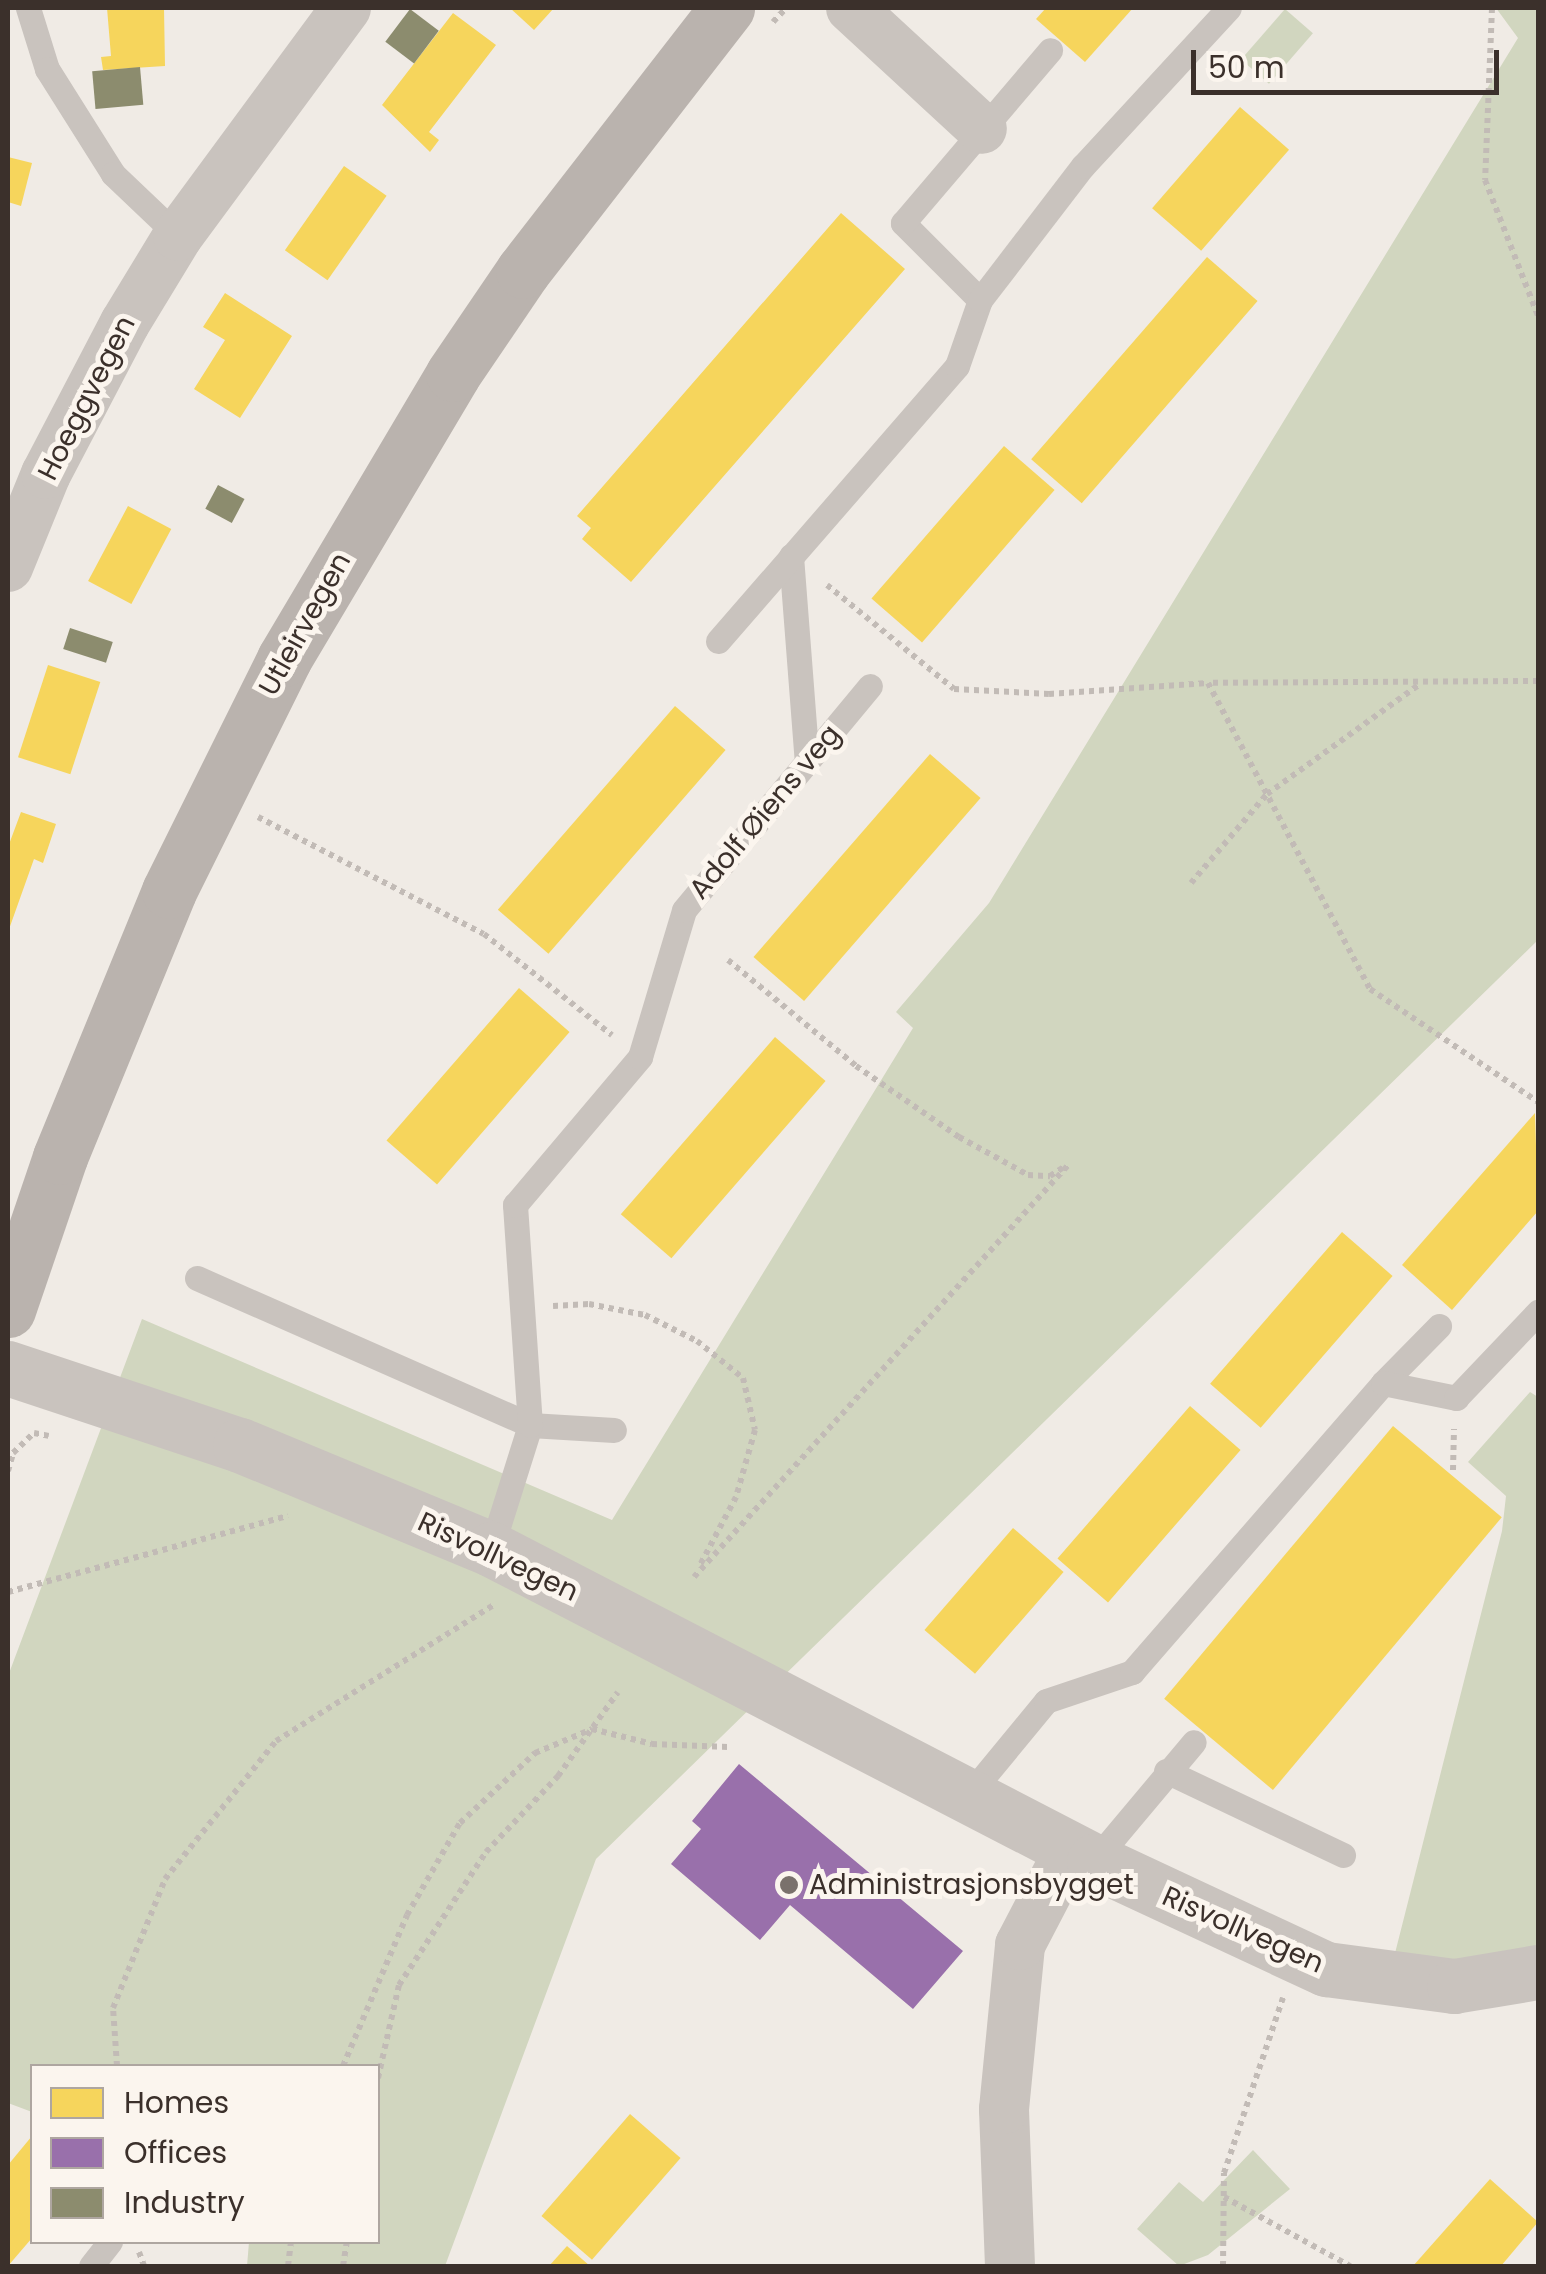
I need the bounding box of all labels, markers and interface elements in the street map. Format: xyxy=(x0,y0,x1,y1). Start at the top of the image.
scale bar xyxy=(1196,30,1504,92)
text: 50 m xyxy=(1208,46,1285,89)
street label: Hoeggvegen xyxy=(31,310,143,486)
street label: Utleirvegen xyxy=(252,547,358,701)
street label: Adolf Øiens veg xyxy=(682,718,848,906)
street label: Risvollvegen xyxy=(412,1505,584,1609)
place label: Administrasjonsbygget xyxy=(809,1868,1134,1902)
marker: Administrasjonsbygget xyxy=(778,1874,800,1896)
street label: Risvollvegen xyxy=(1157,1879,1329,1981)
legend xyxy=(30,2064,380,2244)
text: Homes xyxy=(124,2081,229,2124)
text: Offices xyxy=(124,2131,227,2174)
text: Industry xyxy=(124,2181,245,2224)

